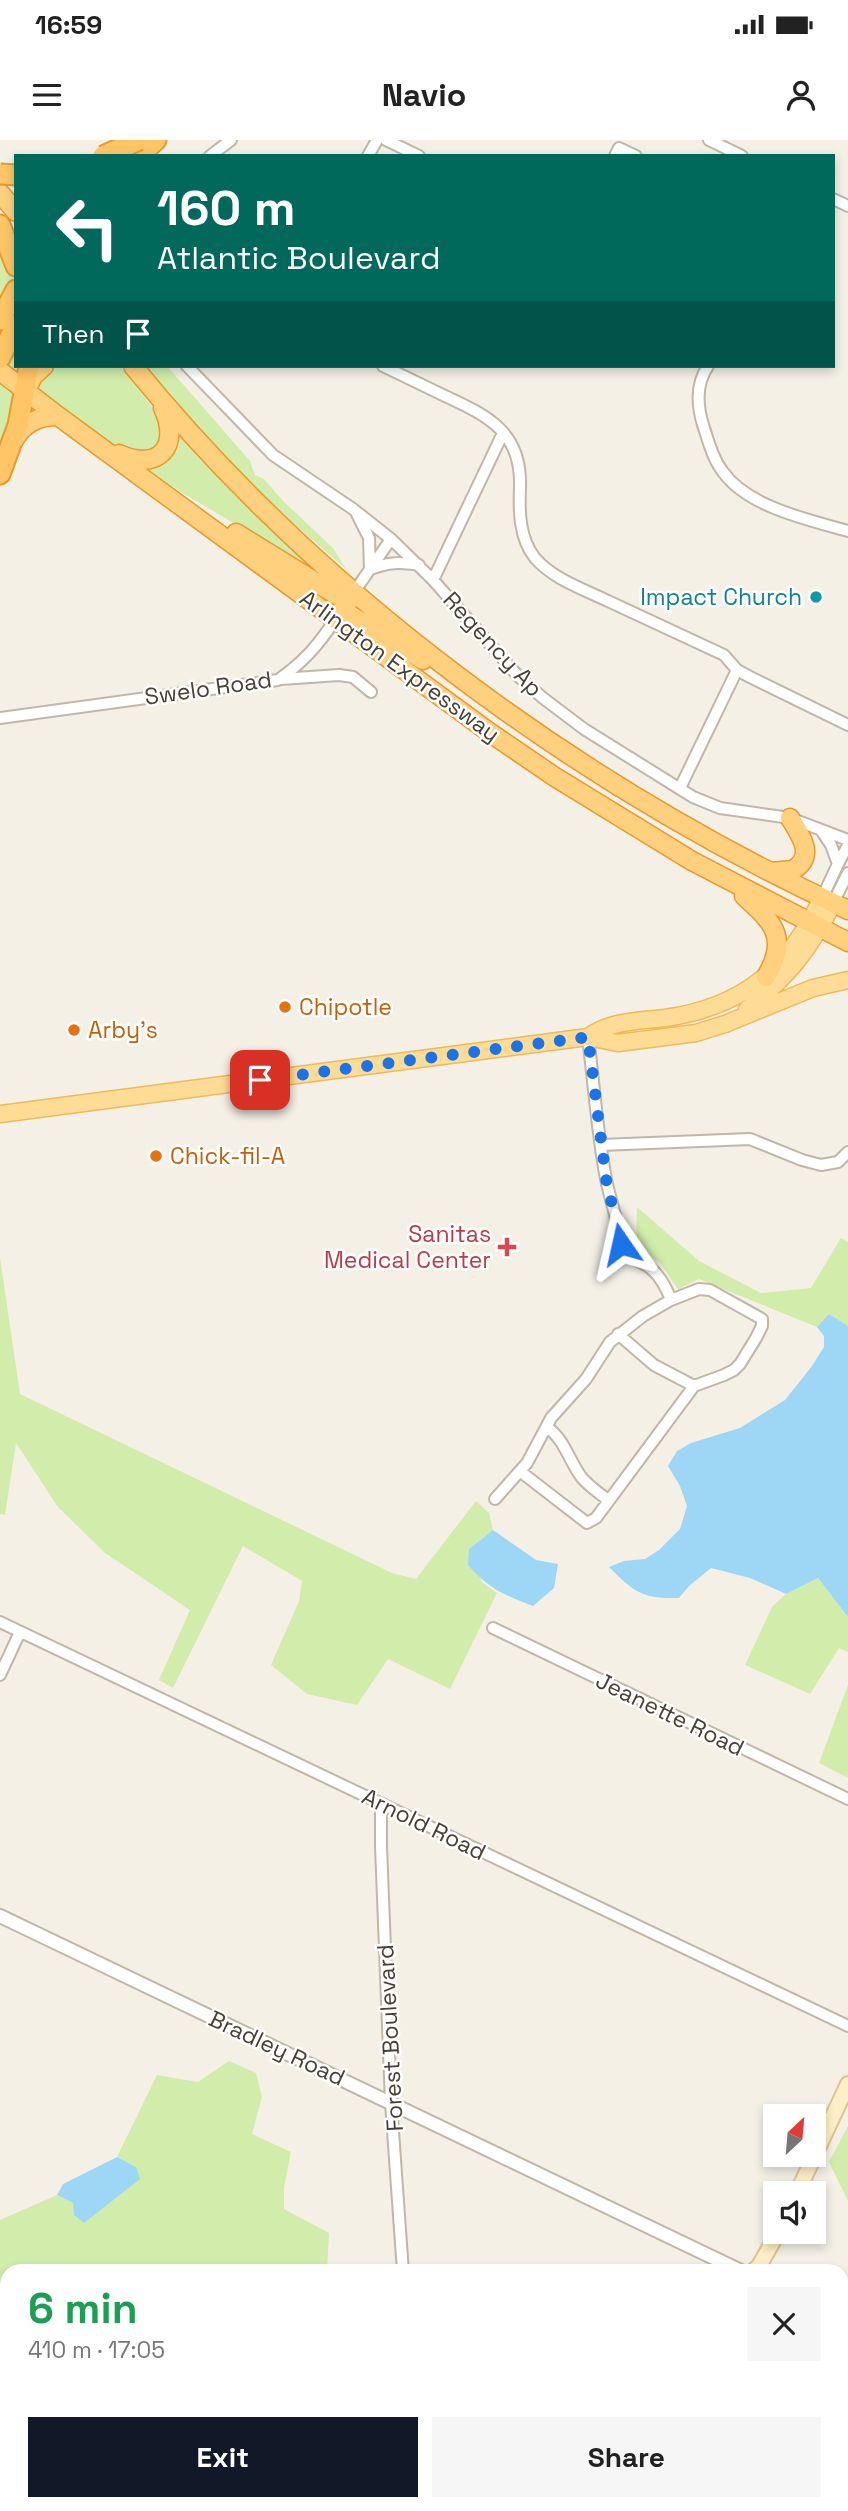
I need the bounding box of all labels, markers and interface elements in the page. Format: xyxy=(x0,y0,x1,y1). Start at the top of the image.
text: 16:59 xyxy=(35,8,102,42)
text: Navio xyxy=(382,75,466,115)
icon: menu xyxy=(28,76,66,114)
icon: person xyxy=(782,76,820,114)
text: 160 m xyxy=(157,177,295,239)
icon: left xyxy=(42,182,133,273)
text: Atlantic Boulevard xyxy=(157,238,441,278)
icon: arrive xyxy=(119,315,157,353)
text: Then xyxy=(42,317,105,351)
place label: Impact Church xyxy=(640,582,802,612)
street label: Arlington Expressway xyxy=(294,583,506,749)
street label: Regency Ap xyxy=(437,585,549,703)
marker: Impact Church xyxy=(808,589,824,605)
street label: Swelo Road xyxy=(142,664,274,712)
place label: Chipotle xyxy=(299,992,392,1022)
marker: Chipotle xyxy=(277,999,293,1015)
place label: Arby's xyxy=(88,1015,158,1045)
marker: Arby's xyxy=(66,1022,82,1038)
pin xyxy=(230,1050,290,1110)
icon: arrive xyxy=(241,1061,279,1099)
place label: Chick-fil-A xyxy=(170,1141,285,1171)
marker: Chick-fil-A xyxy=(148,1148,164,1164)
position arrow xyxy=(584,1207,658,1281)
place label: Sanitas Medical Center xyxy=(324,1219,491,1275)
marker: Sanitas Medical Center xyxy=(497,1237,517,1257)
street label: Jeanette Road xyxy=(591,1665,749,1763)
street label: Arnold Road xyxy=(357,1781,491,1867)
street label: Forest Boulevard xyxy=(370,1944,410,2132)
street label: Bradley Road xyxy=(204,2003,350,2093)
north arrow xyxy=(763,2104,826,2166)
map controls xyxy=(763,2104,826,2244)
button: sound xyxy=(763,2181,826,2244)
text: 6 min xyxy=(28,2282,138,2335)
button: close xyxy=(747,2287,821,2361)
text: 410 m · 17:05 xyxy=(28,2335,165,2365)
button: Exit xyxy=(28,2417,418,2497)
button: Share xyxy=(432,2417,821,2497)

